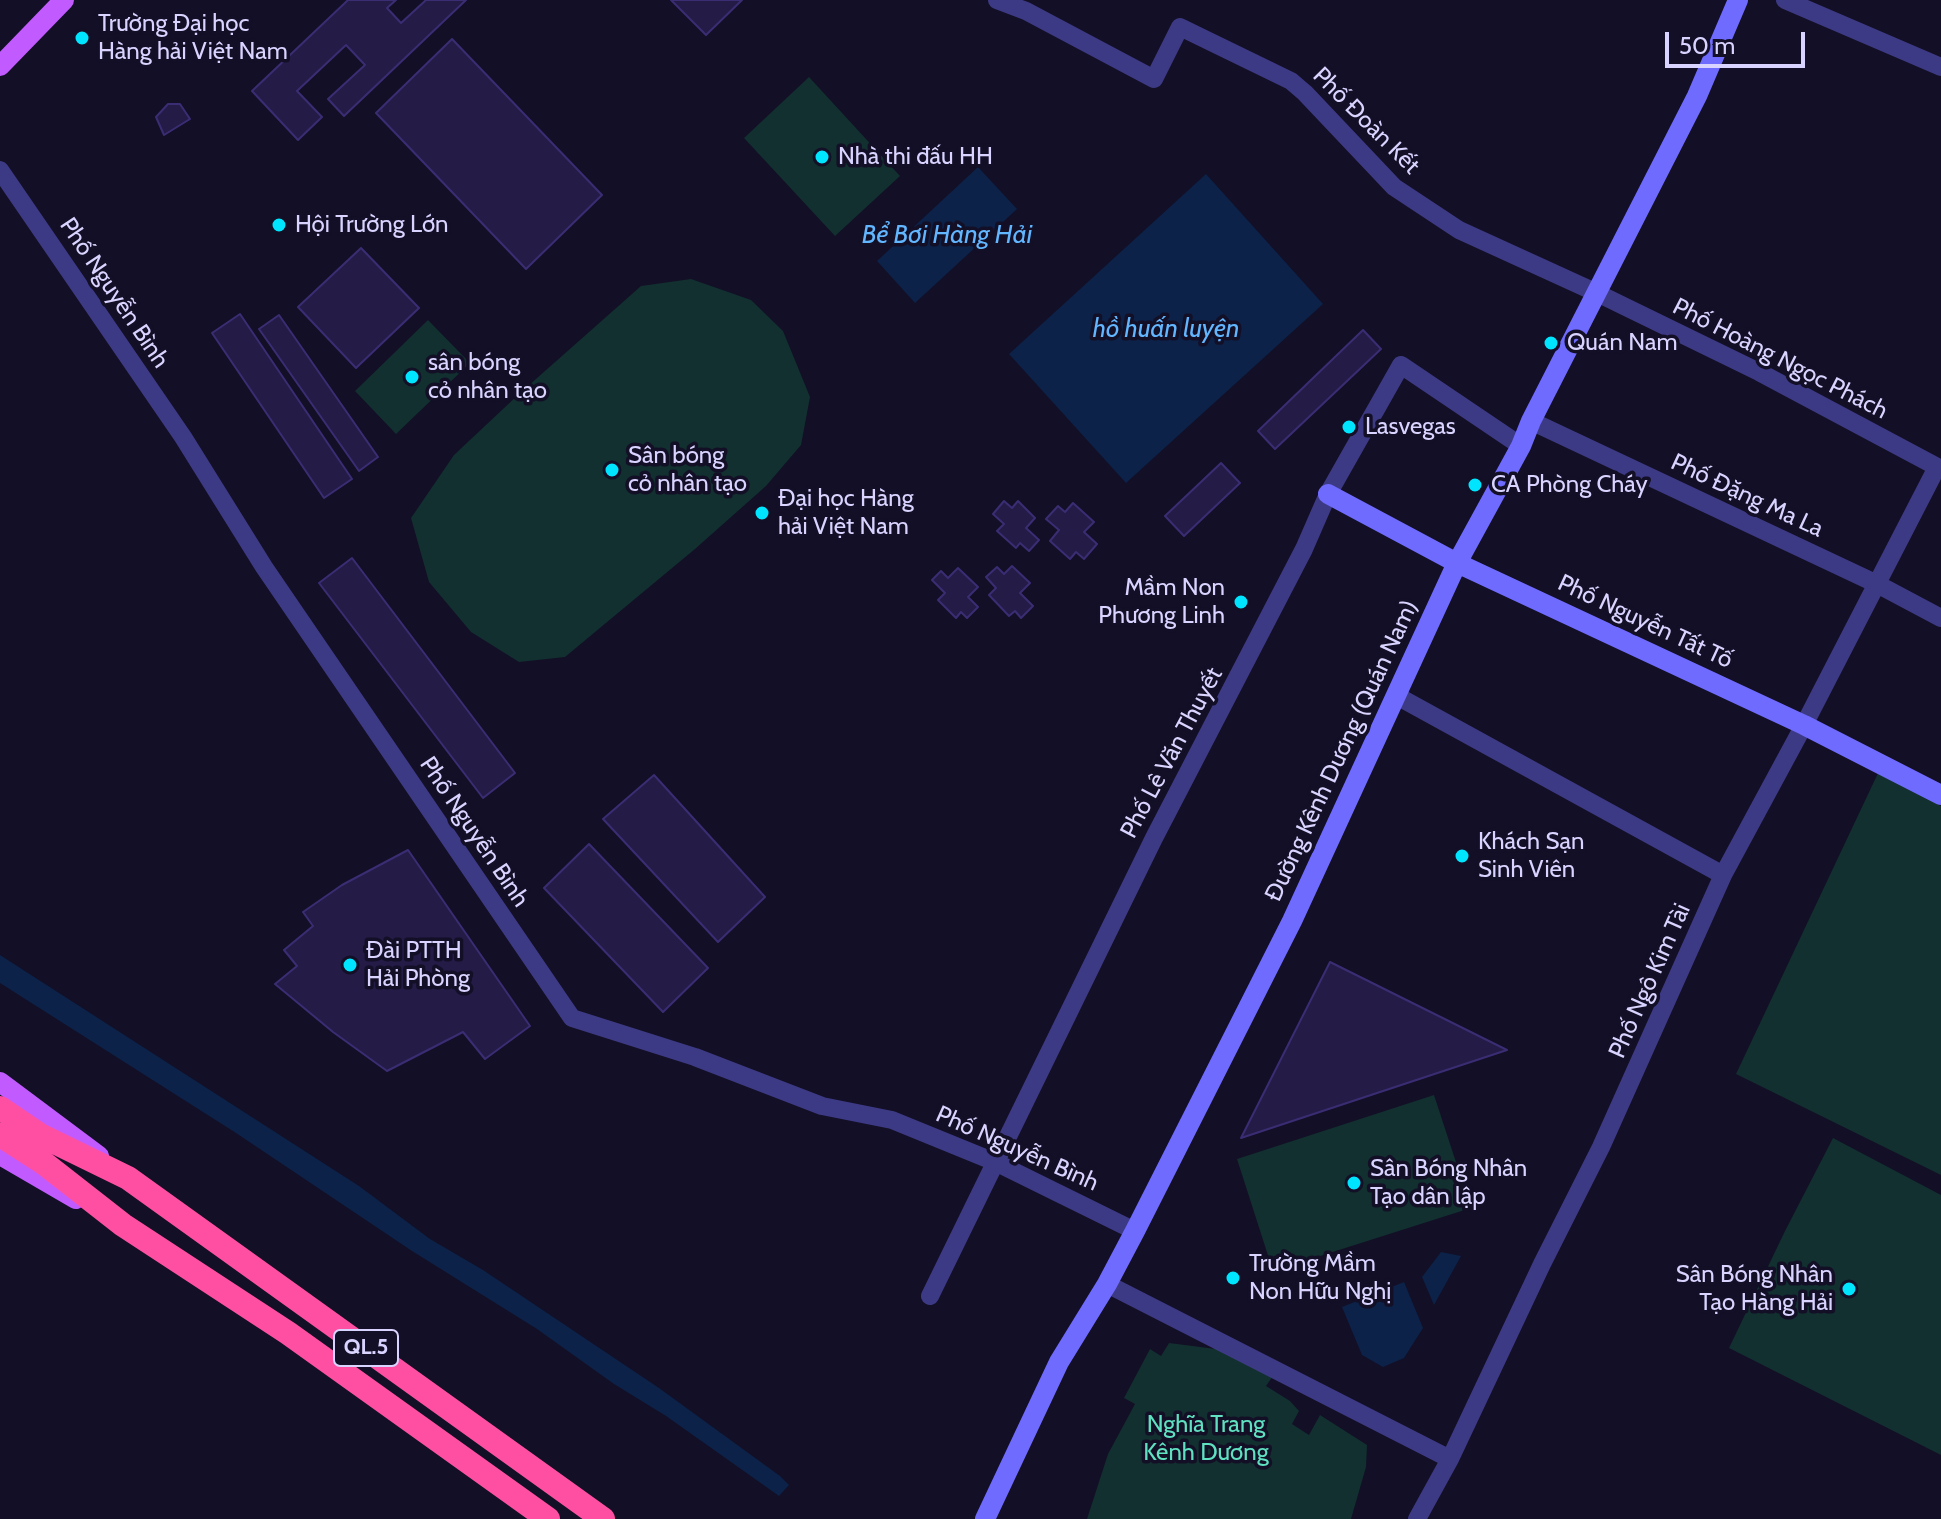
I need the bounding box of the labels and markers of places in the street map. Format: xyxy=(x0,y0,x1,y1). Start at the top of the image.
place label: Trường Đại học Hàng hải Việt Nam xyxy=(98,10,288,66)
marker: Trường Đại học Hàng hải Việt Nam xyxy=(73,29,91,47)
place label: Nhà thi đấu HH xyxy=(838,143,993,171)
marker: Nhà thi đấu HH xyxy=(813,148,831,166)
place label: Hội Trường Lớn xyxy=(295,211,449,239)
marker: Hội Trường Lớn xyxy=(270,216,288,234)
place label: Quán Nam xyxy=(1567,329,1677,357)
marker: Quán Nam xyxy=(1542,334,1560,352)
place label: sân bóng cỏ nhân tạo xyxy=(428,349,547,405)
marker: sân bóng cỏ nhân tạo xyxy=(403,368,421,386)
place label: Lasvegas xyxy=(1365,413,1456,441)
marker: Lasvegas xyxy=(1340,418,1358,436)
place label: Sân bóng cỏ nhân tạo xyxy=(628,442,747,498)
marker: Sân bóng cỏ nhân tạo xyxy=(603,461,621,479)
place label: CA Phòng Cháy xyxy=(1491,471,1648,499)
marker: CA Phòng Cháy xyxy=(1466,476,1484,494)
place label: Đại học Hàng hải Việt Nam xyxy=(778,485,914,541)
marker: Đại học Hàng hải Việt Nam xyxy=(753,504,771,522)
place label: Mầm Non Phương Linh xyxy=(1098,574,1225,630)
marker: Mầm Non Phương Linh xyxy=(1232,593,1250,611)
place label: Khách Sạn Sinh Viên xyxy=(1478,828,1584,884)
marker: Khách Sạn Sinh Viên xyxy=(1453,847,1471,865)
place label: Đài PTTH Hải Phòng xyxy=(366,937,470,993)
marker: Đài PTTH Hải Phòng xyxy=(341,956,359,974)
place label: Sân Bóng Nhân Tạo dân lập xyxy=(1370,1155,1527,1211)
marker: Sân Bóng Nhân Tạo dân lập xyxy=(1345,1174,1363,1192)
place label: Trường Mầm Non Hữu Nghị xyxy=(1249,1250,1391,1306)
place label: Sân Bóng Nhân Tạo Hàng Hải xyxy=(1676,1261,1833,1317)
marker: Trường Mầm Non Hữu Nghị xyxy=(1224,1269,1242,1287)
marker: Sân Bóng Nhân Tạo Hàng Hải xyxy=(1840,1280,1858,1298)

